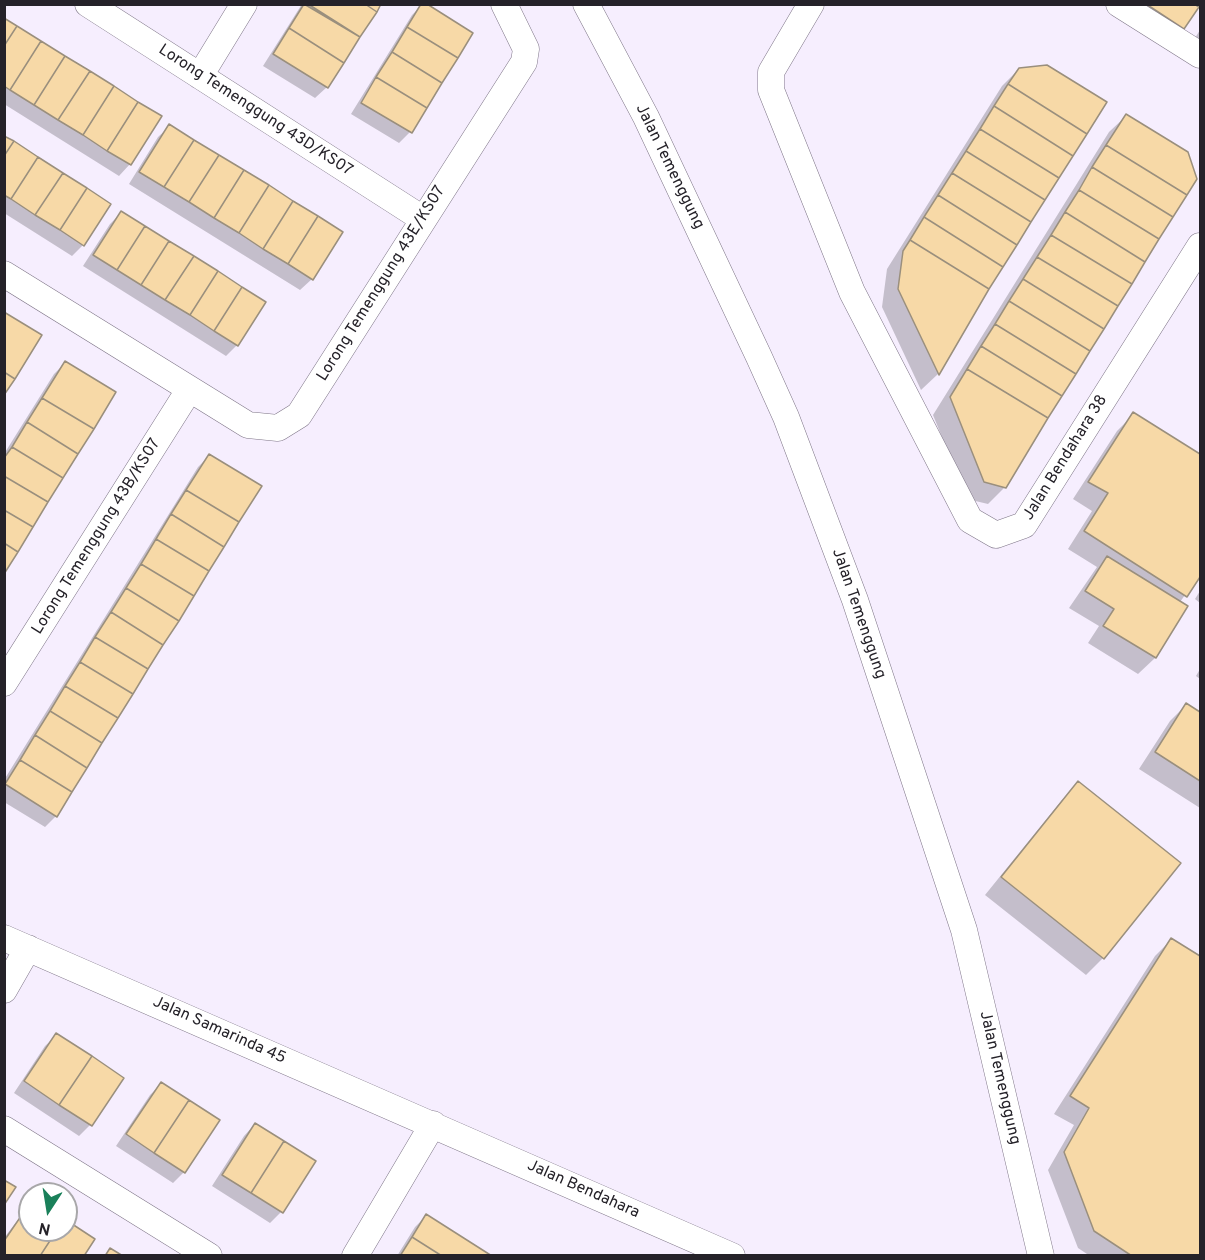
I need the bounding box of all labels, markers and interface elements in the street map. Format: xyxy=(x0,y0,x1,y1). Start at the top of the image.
street label: Lorong Temenggung 43D/KS07 xyxy=(154,41,356,181)
street label: Jalan Temenggung xyxy=(630,101,708,233)
street label: Lorong Temenggung 43E/KS07 xyxy=(314,183,450,385)
street label: Jalan Bendahara 38 xyxy=(1020,392,1112,524)
street label: Lorong Temenggung 43B/KS07 xyxy=(29,436,165,638)
street label: Jalan Temenggung xyxy=(827,546,889,682)
street label: Jalan Samarinda 45 xyxy=(149,993,289,1069)
street label: Jalan Temenggung xyxy=(974,1009,1024,1147)
street label: Jalan Bendahara xyxy=(524,1157,642,1223)
north arrow xyxy=(18,1182,78,1242)
text: N xyxy=(37,1217,52,1239)

